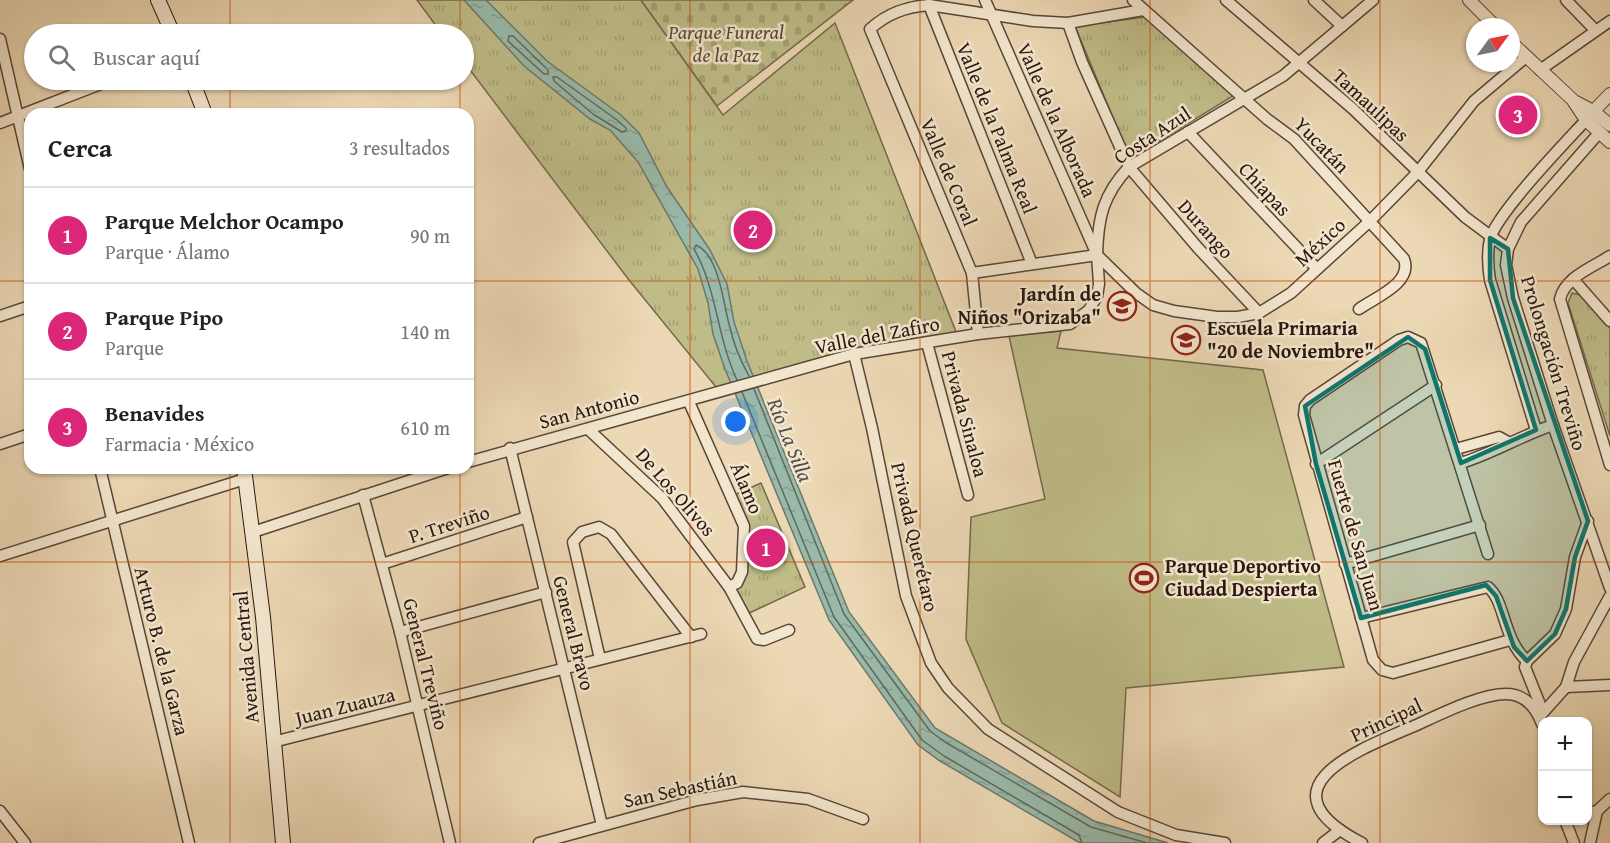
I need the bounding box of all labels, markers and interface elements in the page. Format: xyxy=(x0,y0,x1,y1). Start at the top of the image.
park label: Parque Funeral de la Paz xyxy=(667,17,784,69)
north arrow xyxy=(1466,18,1520,72)
search box xyxy=(24,24,474,90)
street label: Valle de la Palma Real xyxy=(950,38,1045,218)
street label: Valle de la Alborada xyxy=(1010,38,1105,202)
icon: search xyxy=(45,41,78,74)
text: Buscar aquí xyxy=(93,41,200,73)
street label: Tamaulipas xyxy=(1326,61,1416,148)
pin: 3 xyxy=(1498,92,1538,138)
street label: Costa Azul xyxy=(1107,98,1197,171)
street label: Yucatán xyxy=(1288,110,1357,180)
street label: Valle de Coral xyxy=(914,113,985,231)
text: Cerca xyxy=(48,128,112,167)
text: 3 resultados xyxy=(349,133,450,162)
street label: Chiapas xyxy=(1232,155,1298,222)
street label: Durango xyxy=(1172,192,1241,265)
text: Parque Melchor Ocampo xyxy=(105,205,344,237)
pin: 2 xyxy=(734,208,772,252)
street label: México xyxy=(1288,210,1352,273)
text: 1 xyxy=(62,221,73,250)
text: 90 m xyxy=(410,221,450,250)
text: Parque · Álamo xyxy=(105,237,230,266)
street label: Prolongación Treviño xyxy=(1514,272,1595,454)
place label: Jardín de Niños "Orizaba" xyxy=(958,279,1101,331)
school or university icon: Jardín de Niños "Orizaba" xyxy=(1106,290,1138,322)
text: Parque Pipo xyxy=(105,301,223,333)
street label: Valle del Zafiro xyxy=(812,308,942,361)
place label: Escuela Primaria "20 de Noviembre" xyxy=(1207,313,1374,365)
text: 2 xyxy=(62,317,73,346)
text: 140 m xyxy=(400,317,450,346)
school or university icon: Escuela Primaria "20 de Noviembre" xyxy=(1170,324,1202,356)
text: Parque xyxy=(105,333,164,362)
street label: Privada Sinaloa xyxy=(935,348,996,481)
street label: San Antonio xyxy=(536,381,642,436)
water label: Río La Silla xyxy=(759,392,821,487)
text: Benavides xyxy=(105,397,204,429)
your location xyxy=(721,407,750,436)
text: 3 xyxy=(62,413,73,442)
text: 610 m xyxy=(400,413,450,442)
text: Farmacia · México xyxy=(105,429,254,458)
street label: De Los Olivos xyxy=(630,441,723,542)
street label: Fuerte de San Juan xyxy=(1321,456,1392,614)
street label: Álamo xyxy=(724,457,771,518)
street label: Privada Querétaro xyxy=(884,459,947,615)
street label: P. Treviño xyxy=(405,497,493,550)
pin: 1 xyxy=(746,526,786,570)
place label: Parque Deportivo Ciudad Despierta xyxy=(1165,551,1321,603)
sports icon: Parque Deportivo Ciudad Despierta xyxy=(1128,562,1160,594)
street label: Arturo B. de la Garza xyxy=(127,563,198,739)
street label: General Bravo xyxy=(546,572,603,693)
street label: Avenida Central xyxy=(225,589,266,725)
street label: General Treviño xyxy=(396,595,457,733)
street label: Juan Zuauza xyxy=(289,679,398,733)
street label: Principal xyxy=(1345,690,1427,749)
map controls xyxy=(1538,717,1592,825)
button: + xyxy=(1538,717,1592,771)
street label: San Sebastián xyxy=(621,762,739,815)
button: − xyxy=(1538,771,1592,825)

